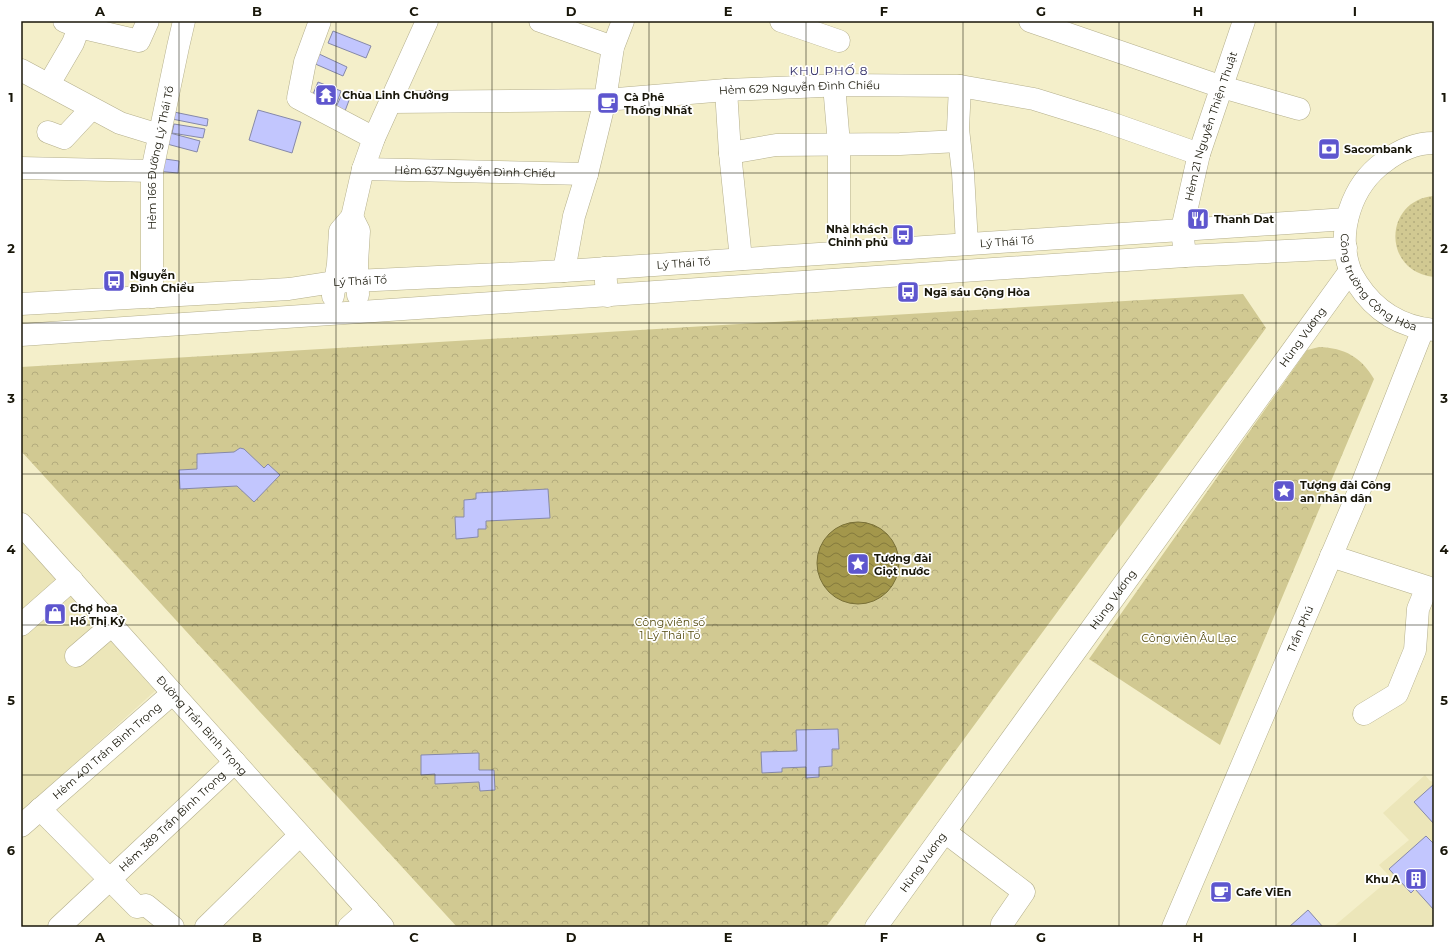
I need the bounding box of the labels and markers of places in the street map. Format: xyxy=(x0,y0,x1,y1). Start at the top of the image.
temple icon: Chùa Linh Chưởng xyxy=(313,82,339,108)
place label: Chùa Linh Chưởng xyxy=(342,88,449,102)
cafe icon: Cà Phê Thống Nhất xyxy=(595,90,621,116)
place label: Cà Phê Thống Nhất xyxy=(624,90,692,117)
bank icon: Sacombank xyxy=(1316,136,1342,162)
place label: Sacombank xyxy=(1344,142,1413,156)
restaurant icon: Thanh Dat xyxy=(1185,206,1211,232)
place label: Thanh Dat xyxy=(1214,212,1274,226)
place label: Nhà khách Chỉnh phủ xyxy=(826,222,888,249)
bus stop icon: Nhà khách Chỉnh phủ xyxy=(890,222,916,248)
bus stop icon: Nguyễn Đình Chiểu xyxy=(101,268,127,294)
place label: Nguyễn Đình Chiểu xyxy=(130,268,194,295)
bus stop icon: Ngã sáu Cộng Hòa xyxy=(895,279,921,305)
place label: Ngã sáu Cộng Hòa xyxy=(924,285,1030,299)
place icon: Tượng đài Công an nhân dân xyxy=(1271,478,1297,504)
place label: Tượng đài Công an nhân dân xyxy=(1300,478,1391,505)
place icon: Tượng đài Giọt nước xyxy=(845,551,871,577)
place label: Tượng đài Giọt nước xyxy=(874,551,932,578)
shop icon: Chợ hoa Hồ Thị Kỷ xyxy=(42,601,68,627)
place label: Chợ hoa Hồ Thị Kỷ xyxy=(70,601,125,628)
building icon: Khu A xyxy=(1403,866,1429,892)
place label: Khu A xyxy=(1365,872,1401,886)
cafe icon: Cafe ViEn xyxy=(1208,879,1234,905)
place label: Cafe ViEn xyxy=(1236,885,1291,899)

